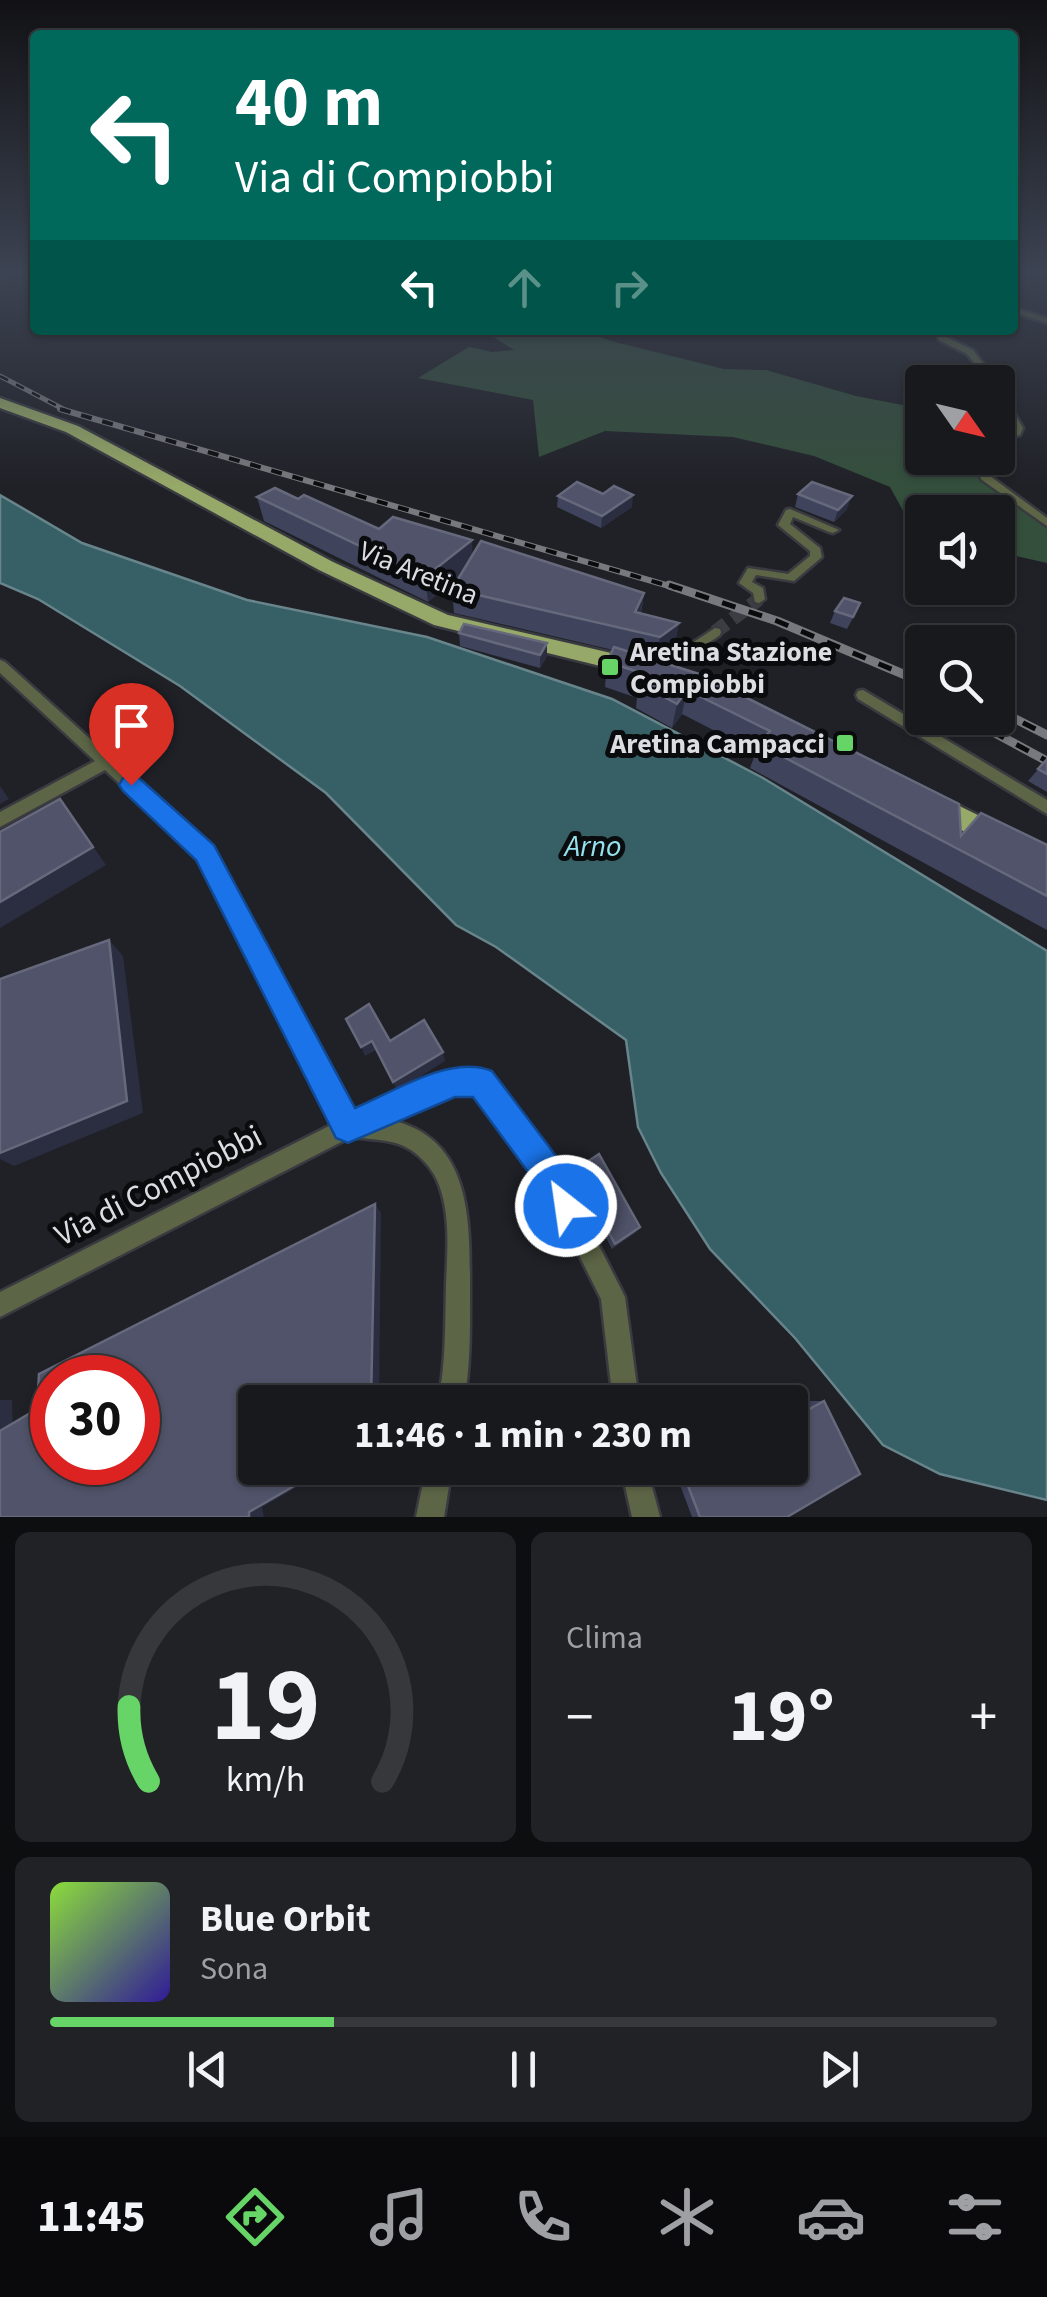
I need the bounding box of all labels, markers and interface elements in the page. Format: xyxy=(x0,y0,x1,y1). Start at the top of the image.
text: 40 m xyxy=(235,53,383,153)
icon: left xyxy=(70,70,200,200)
text: Via di Compiobbi xyxy=(235,146,555,210)
icon: left xyxy=(392,260,447,315)
icon: ahead xyxy=(497,260,552,315)
icon: right xyxy=(602,260,657,315)
north arrow xyxy=(905,365,1015,475)
map controls xyxy=(905,365,1015,735)
button: sound xyxy=(905,495,1015,605)
street label: Via Aretina xyxy=(353,531,484,615)
button: search xyxy=(905,625,1015,735)
place label: Aretina Stazione Compiobbi xyxy=(629,632,832,704)
marker: Aretina Stazione Compiobbi xyxy=(599,656,621,678)
pin xyxy=(89,683,174,786)
icon: arrive xyxy=(104,698,159,753)
place label: Aretina Campacci xyxy=(609,724,825,764)
marker: Aretina Campacci xyxy=(834,732,856,754)
water label: Arno xyxy=(563,825,621,868)
street label: Via di Compiobbi xyxy=(47,1114,270,1258)
position arrow xyxy=(514,1154,618,1258)
speed limit sign: 30 xyxy=(30,1355,160,1485)
text: 11:46 · 1 min · 230 m xyxy=(354,1408,692,1462)
text: Clima xyxy=(566,1615,643,1661)
text: 19 xyxy=(211,1633,320,1781)
text: 19° xyxy=(728,1663,835,1770)
text: − xyxy=(566,1679,593,1757)
text: + xyxy=(970,1679,997,1757)
text: km/h xyxy=(226,1754,305,1805)
text: Blue Orbit xyxy=(200,1892,371,1946)
text: Sona xyxy=(200,1946,268,1992)
icon: previous xyxy=(180,2042,235,2097)
icon: pause xyxy=(496,2042,551,2097)
icon: next xyxy=(812,2042,867,2097)
icon: directions xyxy=(220,2182,290,2252)
icon: music xyxy=(364,2182,434,2252)
icon: phone xyxy=(508,2182,578,2252)
icon: climate xyxy=(652,2182,722,2252)
icon: car xyxy=(796,2182,866,2252)
icon: filters xyxy=(940,2182,1010,2252)
text: 11:45 xyxy=(37,2185,146,2249)

